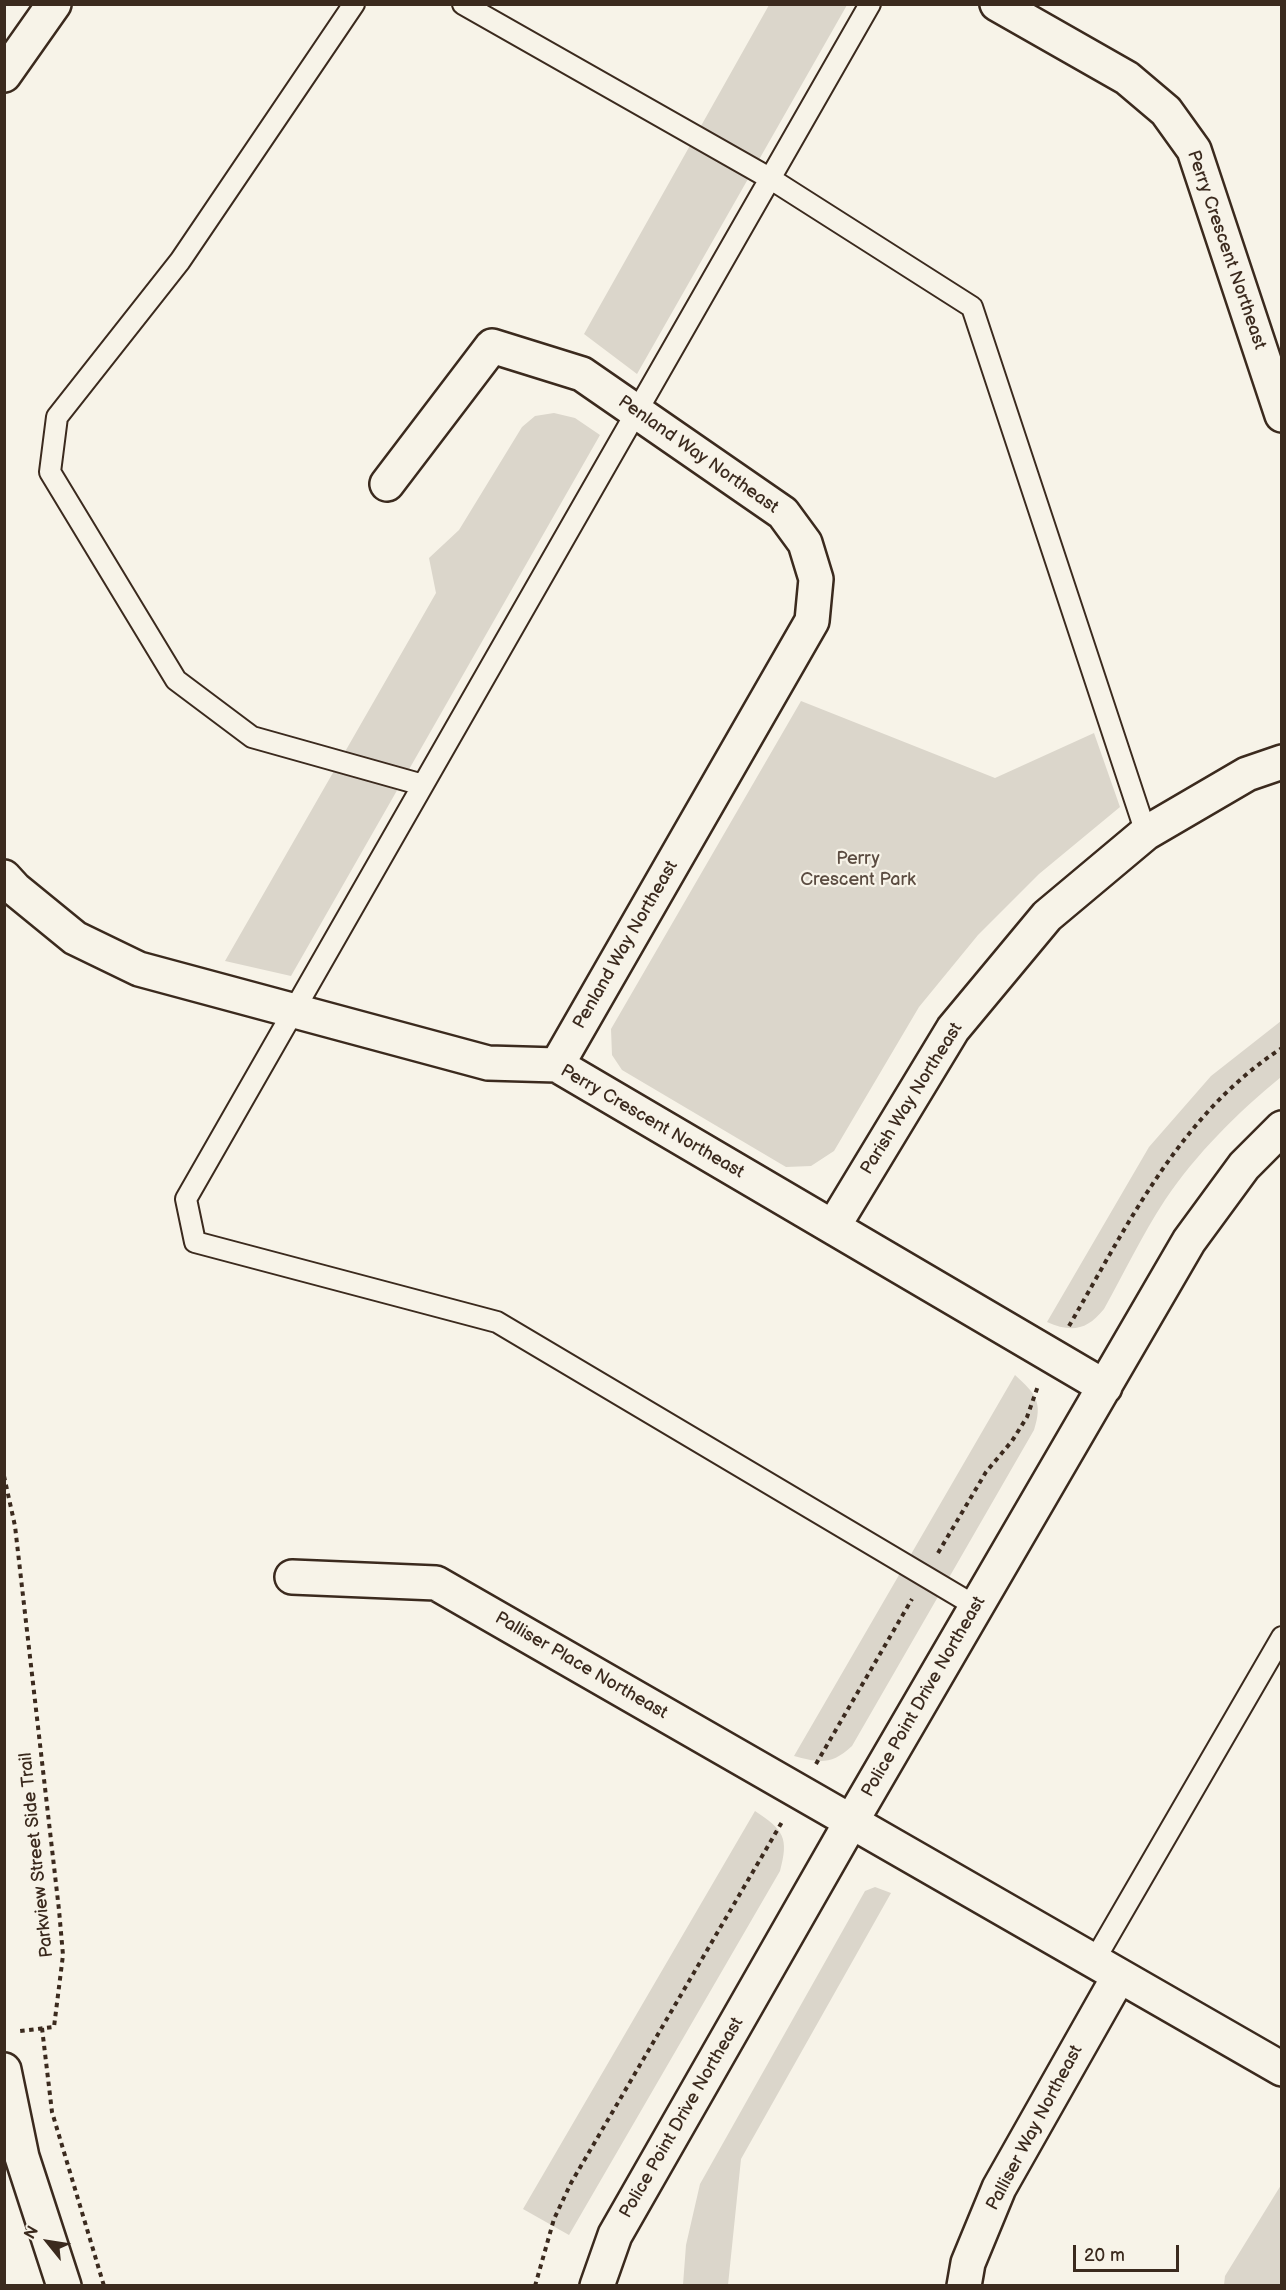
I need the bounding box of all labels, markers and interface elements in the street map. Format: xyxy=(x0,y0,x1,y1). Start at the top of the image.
street label: Perry Crescent Northeast xyxy=(1182,148,1270,352)
street label: Penland Way Northeast xyxy=(614,391,782,519)
park label: Perry Crescent Park xyxy=(800,848,916,890)
street label: Penland Way Northeast xyxy=(569,857,683,1033)
street label: Parish Way Northeast xyxy=(856,1019,968,1179)
street label: Perry Crescent Northeast xyxy=(556,1060,748,1184)
street label: Police Point Drive Northeast xyxy=(858,1593,990,1801)
street label: Palliser Place Northeast xyxy=(491,1608,671,1724)
street label: Parkview Street Side Trail xyxy=(15,1751,59,1959)
street label: Police Point Drive Northeast xyxy=(616,2014,748,2222)
street label: Palliser Way Northeast xyxy=(982,2042,1088,2214)
north arrow xyxy=(18,2212,78,2272)
text: N xyxy=(21,2223,43,2243)
scale bar xyxy=(1076,2233,1182,2271)
text: 20 m xyxy=(1084,2245,1125,2266)

